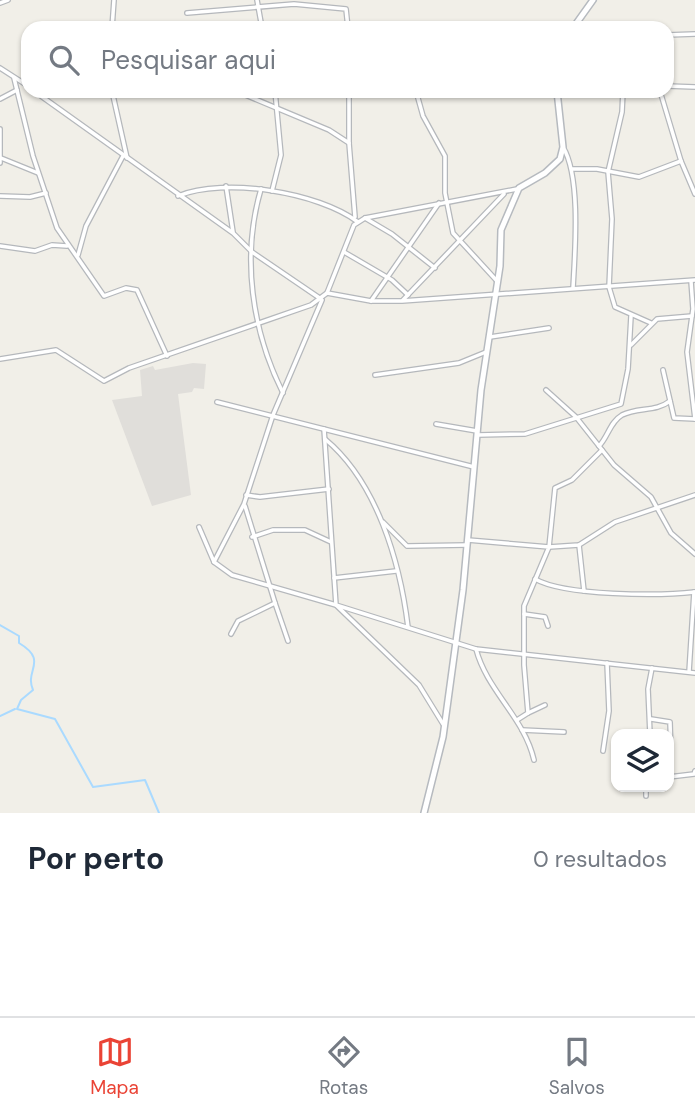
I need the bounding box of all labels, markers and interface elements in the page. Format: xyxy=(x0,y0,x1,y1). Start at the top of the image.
search box xyxy=(21,21,674,98)
icon: search xyxy=(45,41,83,79)
text: Pesquisar aqui xyxy=(101,43,276,77)
map controls xyxy=(611,729,674,792)
button: layers xyxy=(611,729,674,792)
text: Por perto xyxy=(28,839,164,878)
text: 0 resultados xyxy=(533,844,667,874)
tab: Mapa xyxy=(90,1033,139,1100)
tab: Rotas xyxy=(319,1033,368,1100)
tab: Salvos xyxy=(549,1033,605,1100)

